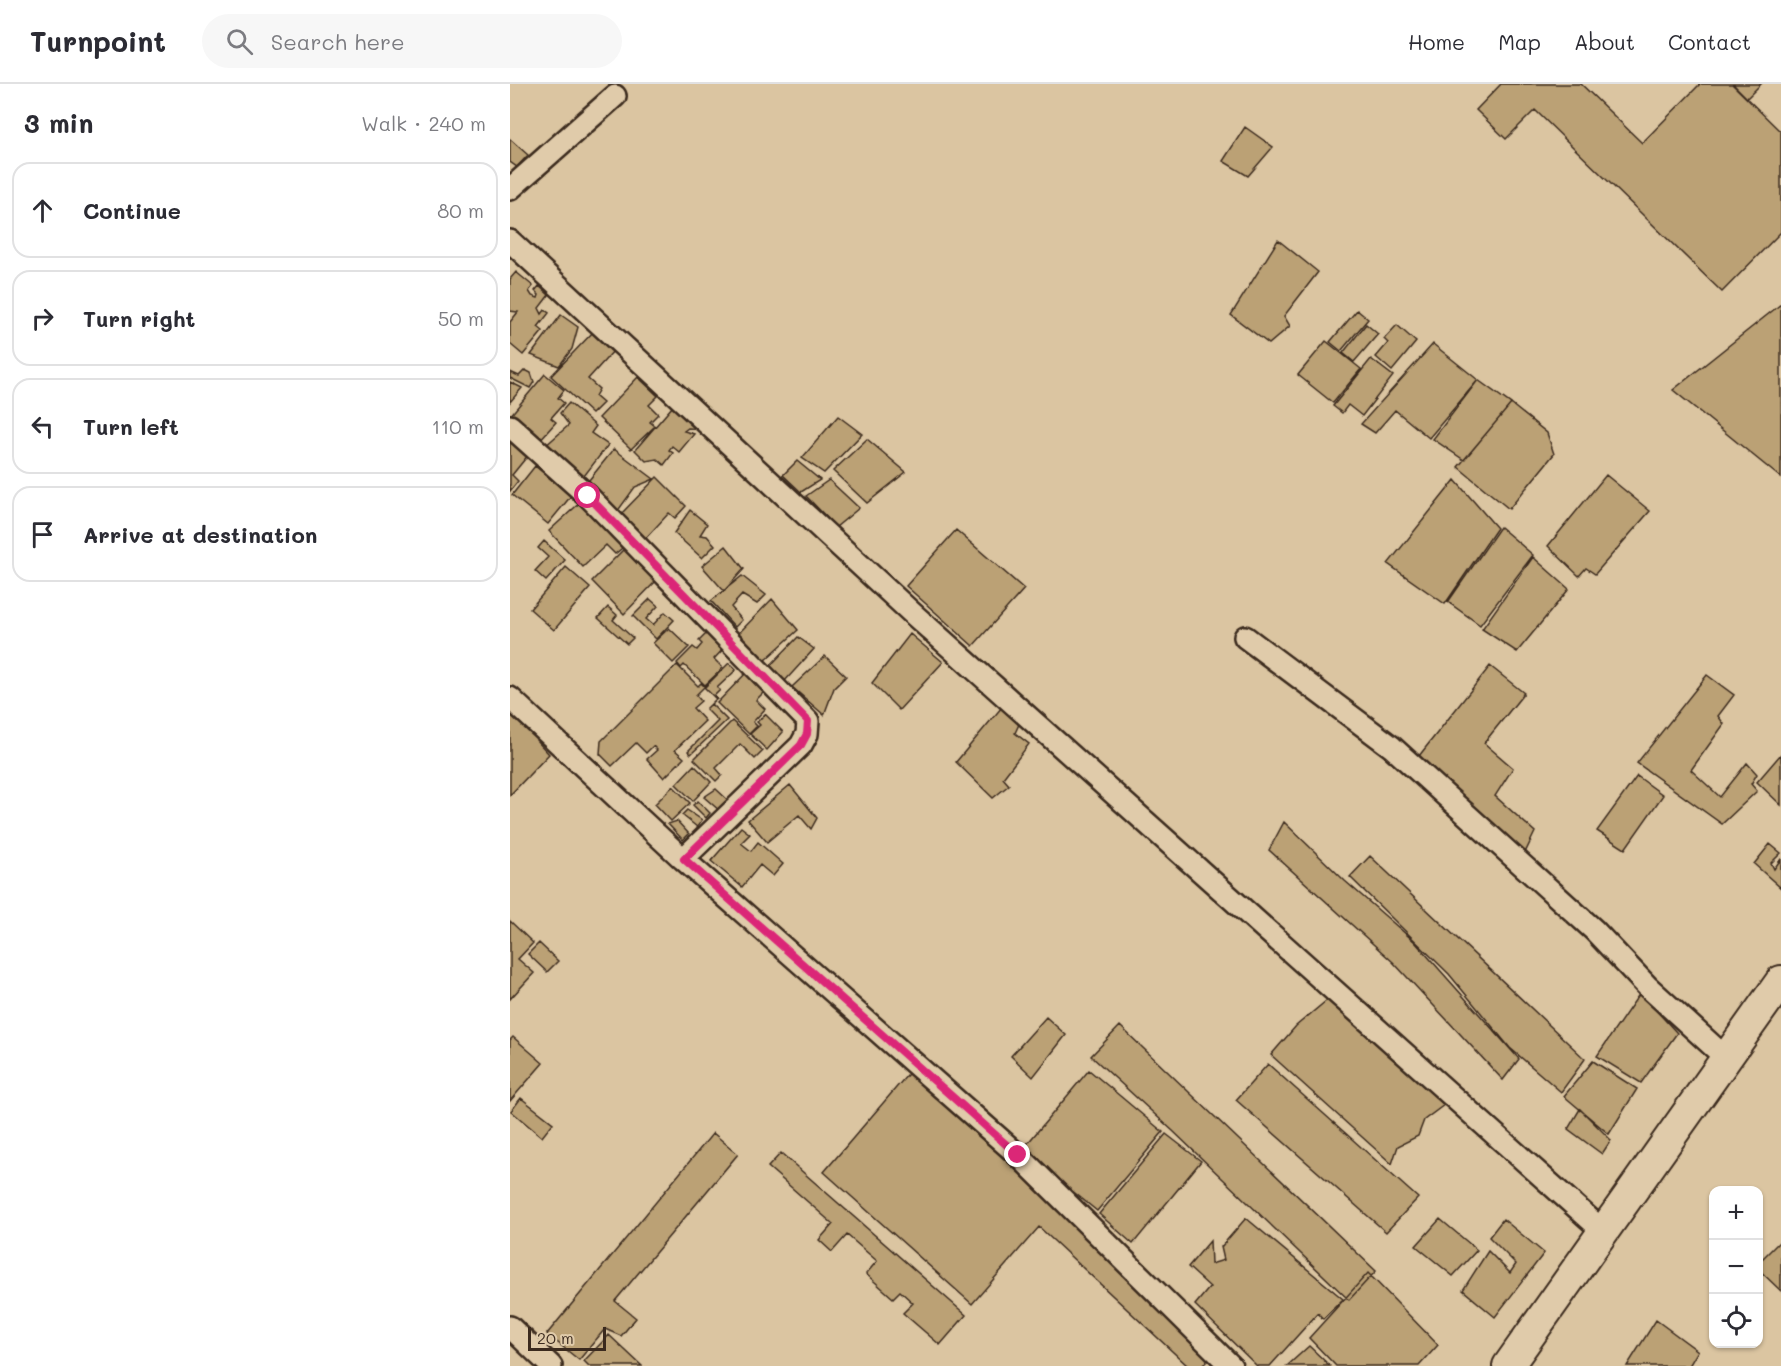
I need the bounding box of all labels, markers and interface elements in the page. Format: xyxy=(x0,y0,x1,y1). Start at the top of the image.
search box xyxy=(202,14,622,68)
text: Turnpoint xyxy=(30,23,166,59)
icon: search xyxy=(223,25,256,58)
text: Search here xyxy=(271,27,405,56)
text: Home xyxy=(1408,28,1465,55)
text: Map xyxy=(1498,28,1541,55)
text: About xyxy=(1574,28,1635,55)
text: Contact xyxy=(1668,28,1751,55)
text: 3 min xyxy=(24,106,93,140)
text: Walk · 240 m xyxy=(361,110,486,136)
icon: ahead xyxy=(26,194,59,227)
text: Continue xyxy=(83,196,181,225)
text: 80 m xyxy=(437,197,484,223)
icon: right xyxy=(26,302,59,335)
text: Turn right xyxy=(83,304,195,333)
text: 50 m xyxy=(438,305,484,331)
icon: left xyxy=(26,410,59,443)
text: Turn left xyxy=(83,412,179,441)
text: 110 m xyxy=(431,413,484,439)
route start xyxy=(574,482,600,508)
icon: arrive xyxy=(26,518,59,551)
text: Arrive at destination xyxy=(83,520,318,549)
route end xyxy=(1004,1141,1030,1167)
map controls xyxy=(1709,1186,1763,1348)
button: + xyxy=(1709,1186,1763,1240)
button: − xyxy=(1709,1240,1763,1294)
button: locate xyxy=(1709,1294,1763,1348)
scale bar xyxy=(528,1324,606,1352)
text: 20 m xyxy=(537,1327,574,1348)

